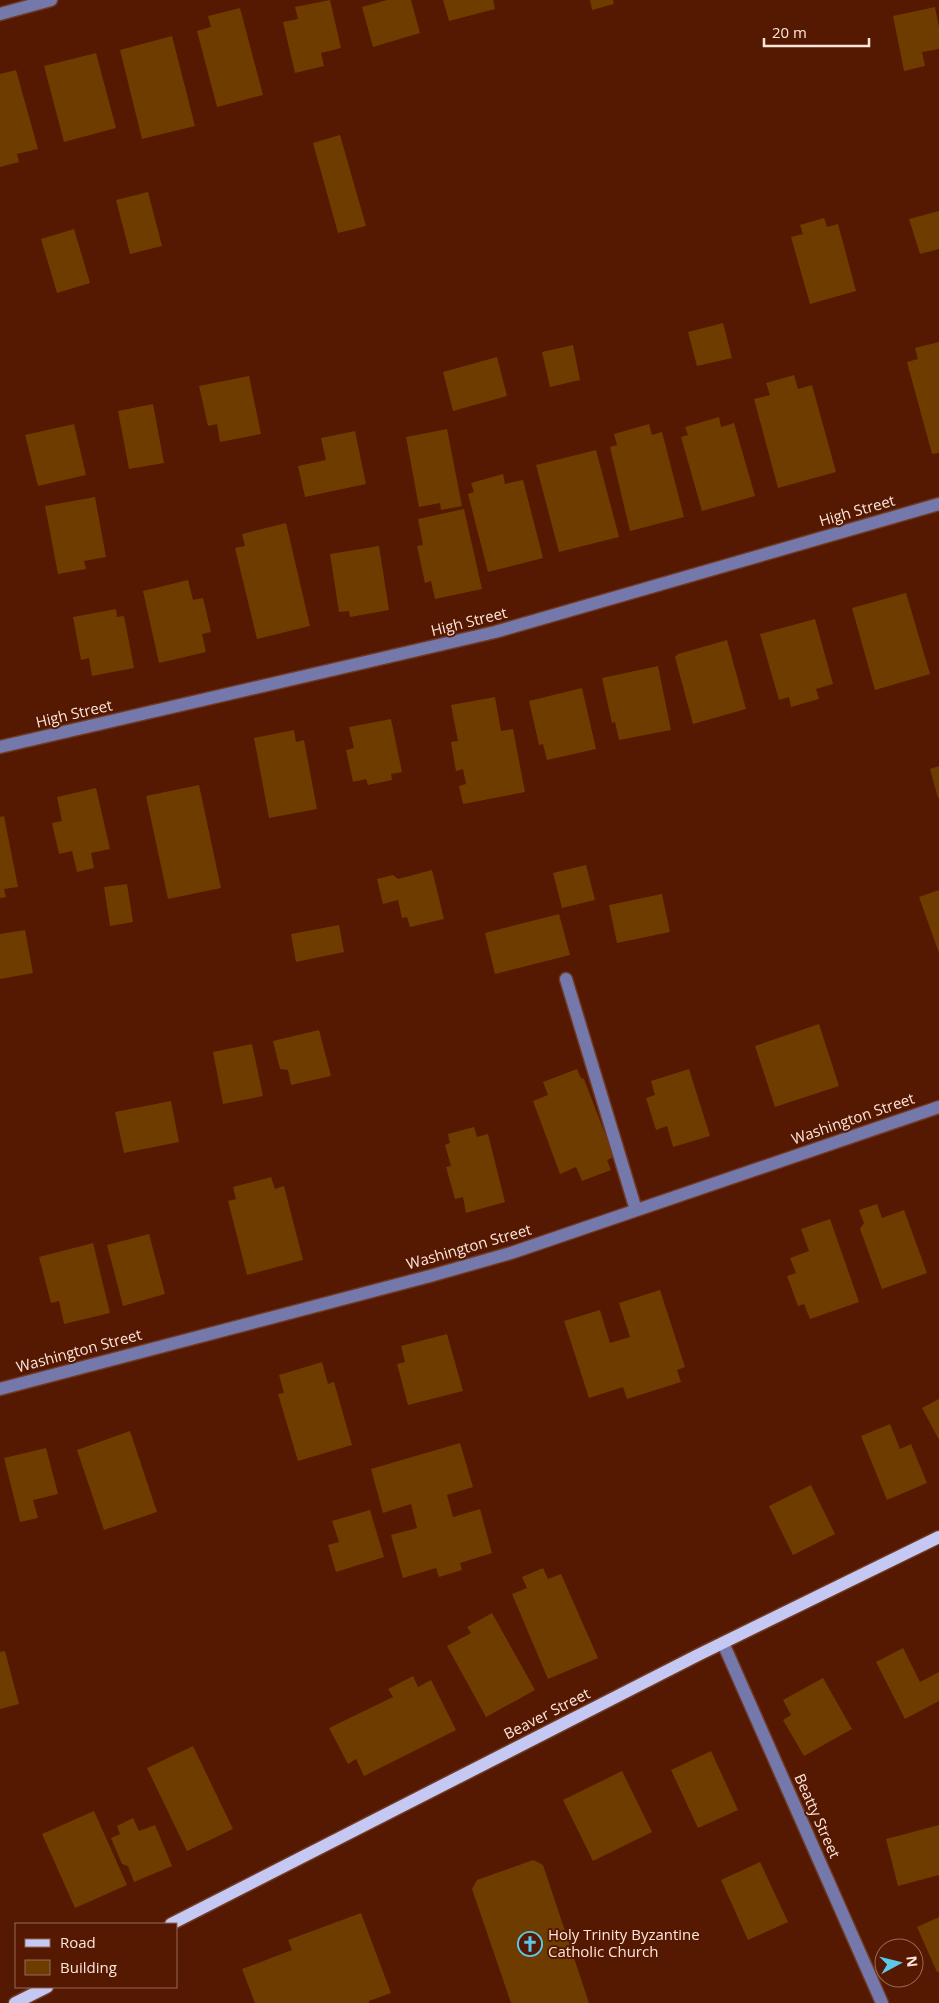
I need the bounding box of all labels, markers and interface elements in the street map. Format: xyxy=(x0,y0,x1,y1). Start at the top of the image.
scale bar xyxy=(764,15,869,47)
text: 20 m xyxy=(772,22,807,42)
street label: High Street xyxy=(816,490,897,530)
street label: High Street xyxy=(429,602,509,640)
street label: High Street xyxy=(34,695,114,732)
street label: Washington Street xyxy=(788,1088,917,1149)
street label: Washington Street xyxy=(404,1219,533,1273)
street label: Washington Street xyxy=(14,1324,144,1376)
street label: Beaver Street xyxy=(500,1683,593,1743)
street label: Beatty Street xyxy=(790,1770,845,1861)
legend xyxy=(15,1923,178,1988)
place label: Holy Trinity Byzantine Catholic Church xyxy=(548,1924,700,1961)
church icon: Holy Trinity Byzantine Catholic Church xyxy=(517,1931,543,1957)
text: Road xyxy=(60,1932,96,1952)
north arrow xyxy=(874,1938,924,1988)
text: N xyxy=(902,1955,923,1968)
text: Building xyxy=(60,1957,117,1977)

